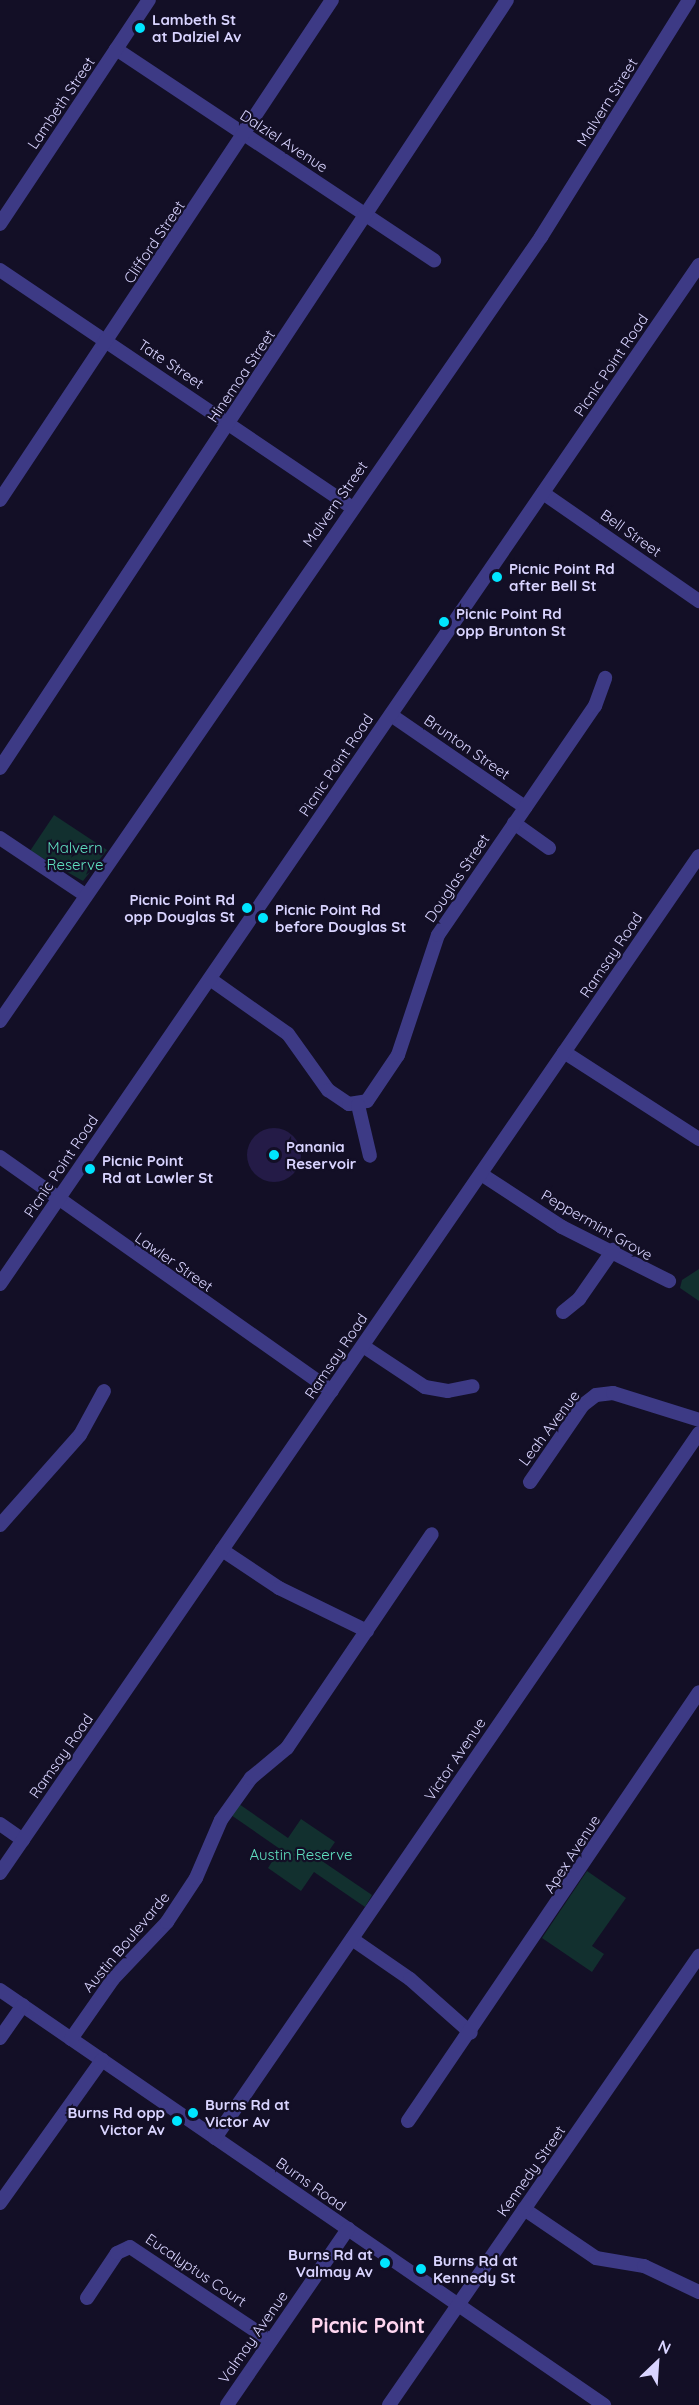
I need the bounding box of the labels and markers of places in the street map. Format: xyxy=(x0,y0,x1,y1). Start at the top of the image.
place label: Lambeth St at Dalziel Av xyxy=(152,10,241,45)
marker: Lambeth St at Dalziel Av xyxy=(133,21,147,35)
place label: Picnic Point Rd after Bell St xyxy=(509,559,615,594)
marker: Picnic Point Rd after Bell St xyxy=(490,570,504,584)
place label: Picnic Point Rd opp Brunton St xyxy=(456,604,566,639)
marker: Picnic Point Rd opp Brunton St xyxy=(437,615,451,629)
place label: Picnic Point Rd opp Douglas St xyxy=(124,890,235,925)
place label: Picnic Point Rd before Douglas St xyxy=(275,900,406,935)
marker: Picnic Point Rd opp Douglas St xyxy=(240,901,254,915)
marker: Picnic Point Rd before Douglas St xyxy=(256,911,270,925)
place label: Panania Reservoir xyxy=(286,1137,356,1172)
marker: Panania Reservoir xyxy=(267,1148,281,1162)
place label: Picnic Point Rd at Lawler St xyxy=(102,1151,213,1186)
marker: Picnic Point Rd at Lawler St xyxy=(83,1162,97,1176)
place label: Burns Rd at Victor Av xyxy=(205,2095,290,2130)
place label: Burns Rd opp Victor Av xyxy=(67,2103,165,2138)
marker: Burns Rd at Victor Av xyxy=(186,2106,200,2120)
marker: Burns Rd opp Victor Av xyxy=(170,2114,184,2128)
place label: Burns Rd at Valmay Av xyxy=(288,2245,373,2280)
place label: Burns Rd at Kennedy St xyxy=(433,2251,518,2286)
marker: Burns Rd at Valmay Av xyxy=(378,2256,392,2270)
marker: Burns Rd at Kennedy St xyxy=(414,2262,428,2276)

